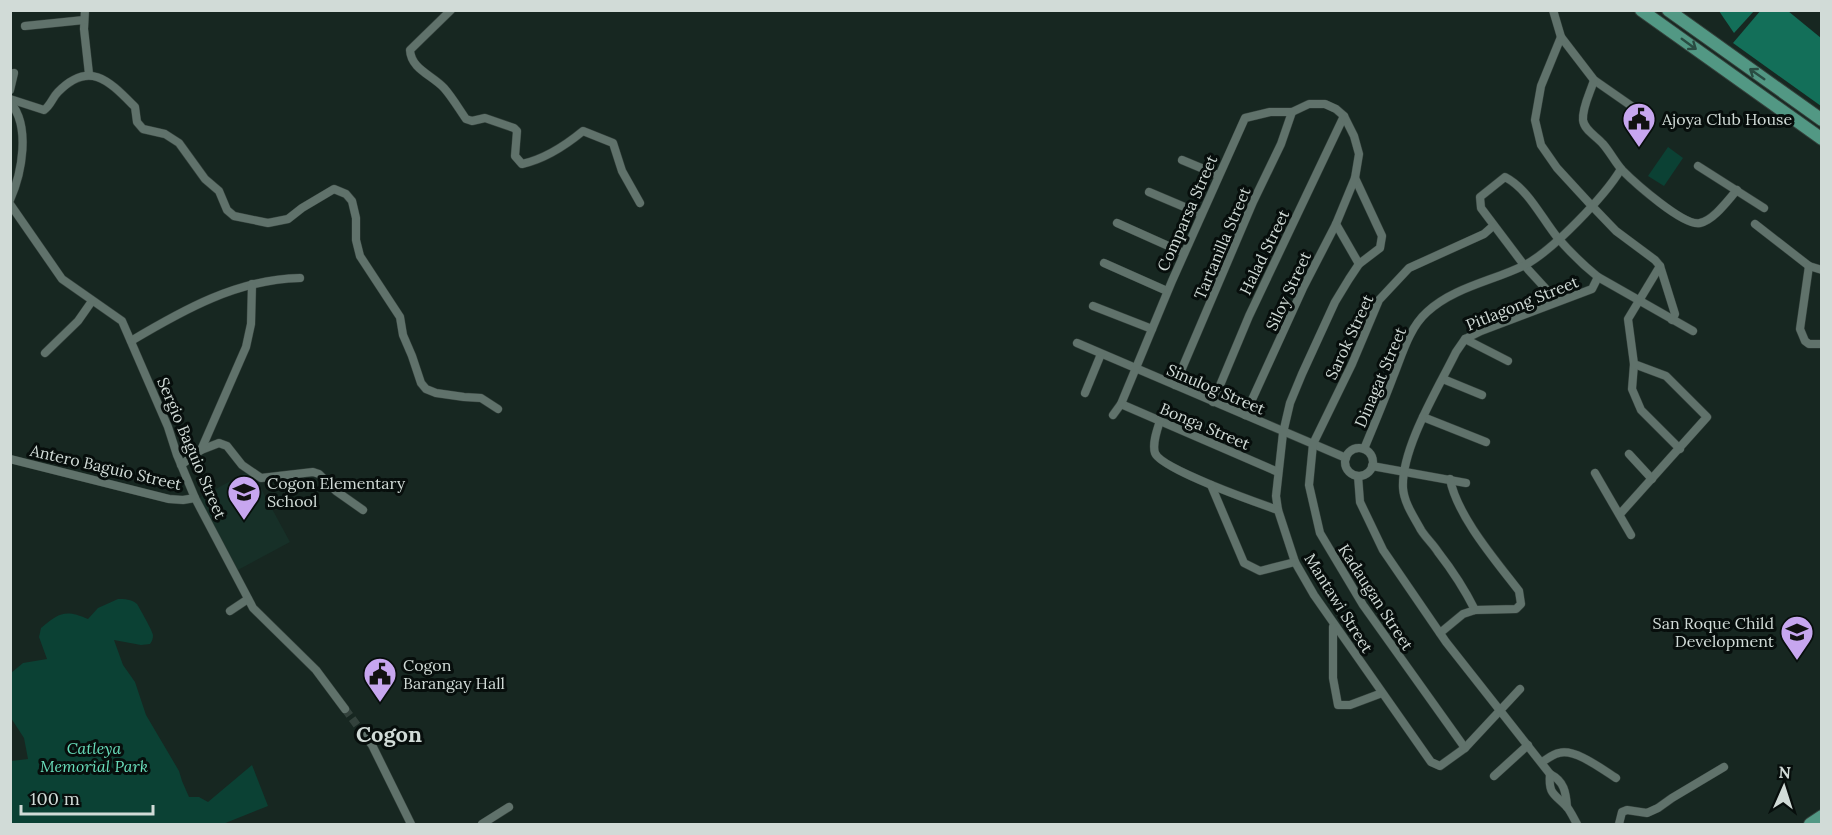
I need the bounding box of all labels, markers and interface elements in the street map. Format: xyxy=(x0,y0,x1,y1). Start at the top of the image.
one-way arrow xyxy=(1680,38,1696,51)
one-way arrow xyxy=(1749,68,1765,80)
public building icon: Ajoya Club House xyxy=(1621,101,1657,148)
place label: Ajoya Club House xyxy=(1661,109,1792,129)
street label: Comparsa Street xyxy=(1152,151,1222,274)
street label: Tartanilla Street xyxy=(1189,183,1255,302)
street label: Halad Street xyxy=(1235,205,1294,298)
street label: Siloy Street xyxy=(1261,247,1315,334)
street label: Pitlagong Street xyxy=(1463,271,1582,335)
street label: Sarok Street xyxy=(1321,291,1378,383)
street label: Dinagat Street xyxy=(1350,323,1410,430)
street label: Sinulog Street xyxy=(1164,359,1269,419)
street label: Sergio Baguio Street xyxy=(153,374,231,523)
street label: Bonga Street xyxy=(1157,398,1254,454)
street label: Antero Baguio Street xyxy=(27,440,184,494)
place label: Cogon Elementary School xyxy=(267,473,406,511)
school or university icon: Cogon Elementary School xyxy=(226,474,262,521)
street label: Kadaugan Street xyxy=(1334,540,1418,655)
street label: Mantawi Street xyxy=(1300,550,1378,657)
place label: San Roque Child Development xyxy=(1653,613,1775,651)
school or university icon: San Roque Child Development xyxy=(1779,614,1815,661)
place label: Cogon Barangay Hall xyxy=(403,655,505,693)
public building icon: Cogon Barangay Hall xyxy=(362,656,398,703)
district label: Cogon xyxy=(356,720,422,748)
park label: Catleya Memorial Park xyxy=(40,738,148,776)
north arrow xyxy=(1754,757,1814,817)
text: N xyxy=(1778,762,1791,782)
scale bar xyxy=(21,778,153,816)
text: 100 m xyxy=(30,787,80,810)

